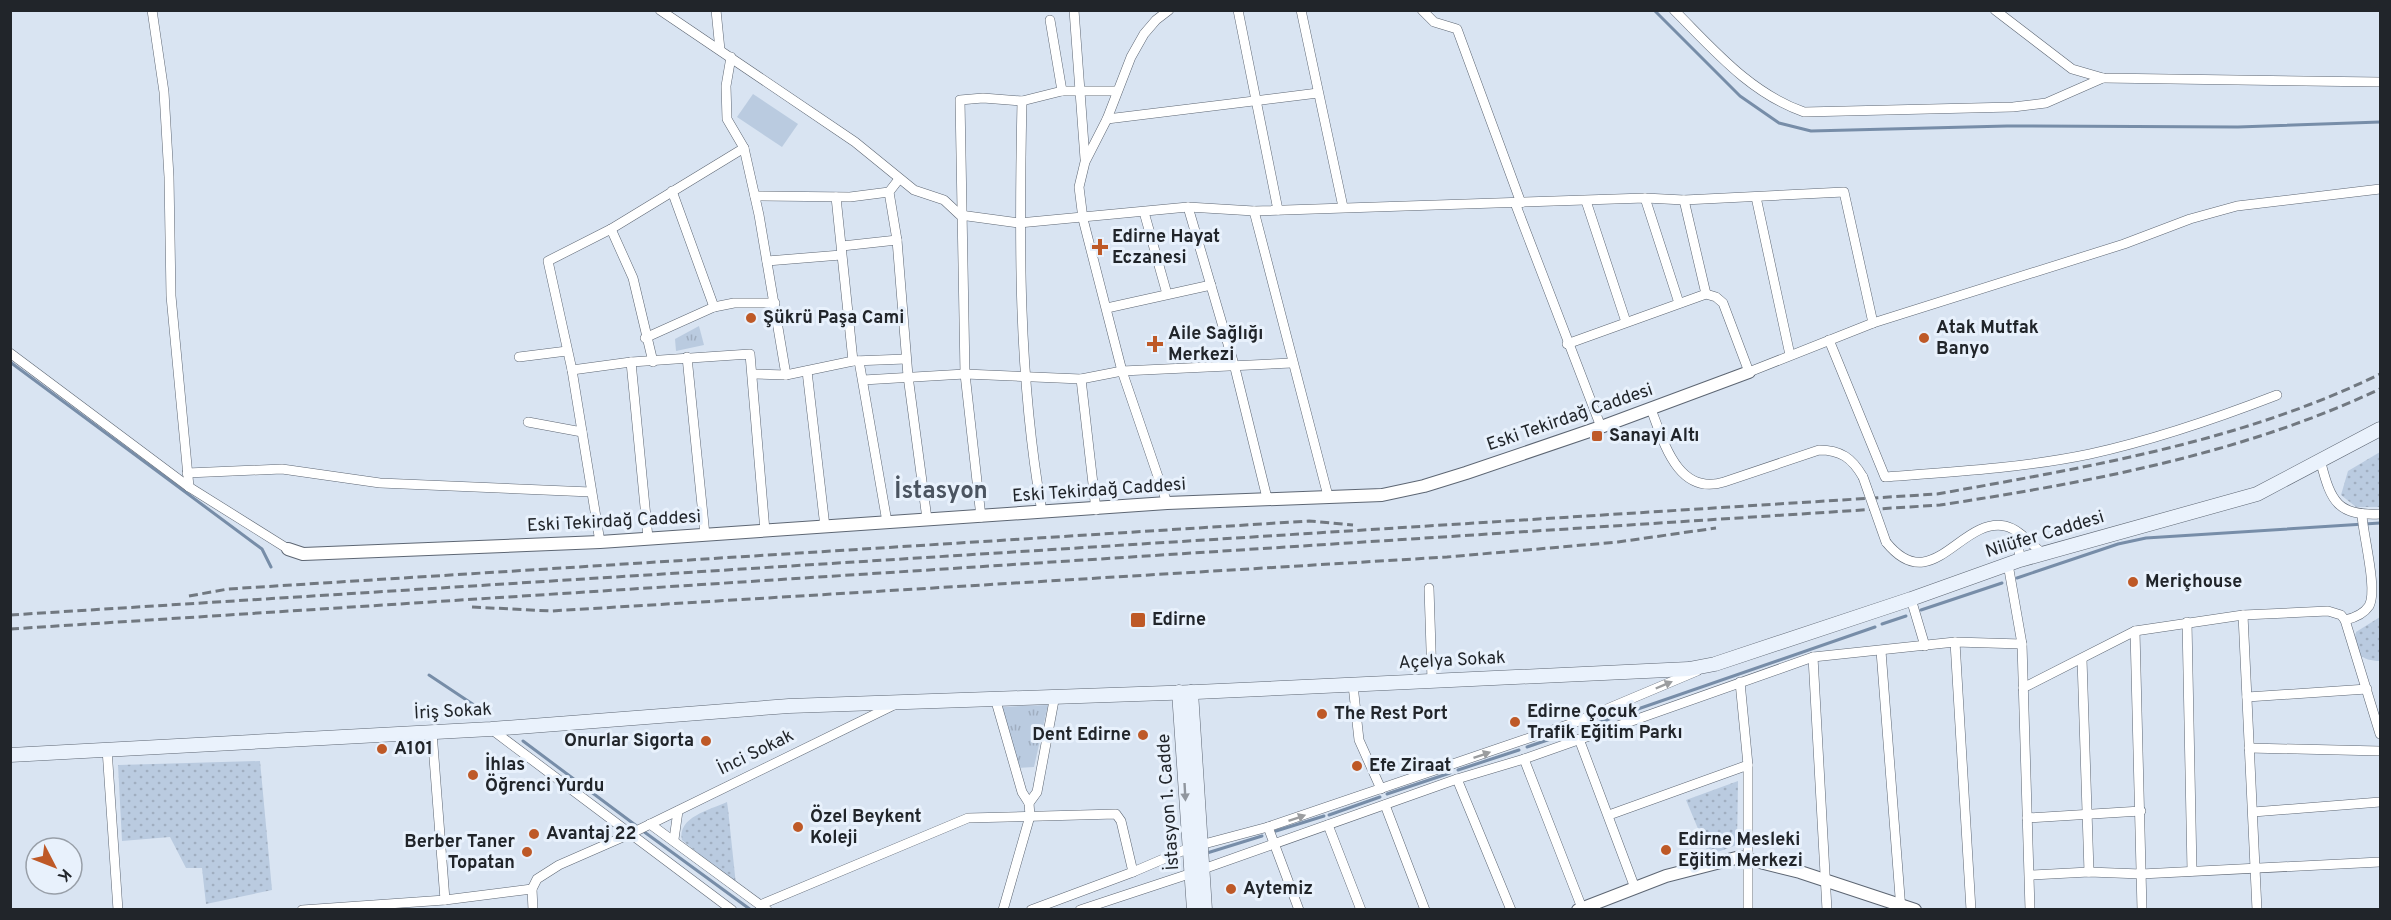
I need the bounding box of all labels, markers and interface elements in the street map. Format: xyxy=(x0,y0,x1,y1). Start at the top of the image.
place label: Edirne Hayat Eczanesi xyxy=(1112,226,1220,270)
marker: Edirne Hayat Eczanesi xyxy=(1093,240,1107,254)
place label: Şükrü Paşa Cami xyxy=(763,307,904,330)
marker: Şükrü Paşa Cami xyxy=(744,311,758,325)
place label: Atak Mutfak Banyo xyxy=(1936,317,2039,361)
place label: Aile Sağlığı Merkezi xyxy=(1168,323,1263,367)
marker: Atak Mutfak Banyo xyxy=(1917,331,1931,345)
marker: Aile Sağlığı Merkezi xyxy=(1146,335,1164,353)
street label: Eski Tekirdağ Caddesi xyxy=(1484,379,1656,457)
place label: Sanayi Altı xyxy=(1609,425,1699,448)
marker: Sanayi Altı xyxy=(1590,429,1604,443)
street label: Eski Tekirdağ Caddesi xyxy=(1011,473,1187,509)
district label: İstasyon xyxy=(894,475,988,507)
street label: Eski Tekirdağ Caddesi xyxy=(526,506,702,538)
street label: Nilüfer Caddesi xyxy=(1983,506,2107,564)
place label: Meriçhouse xyxy=(2145,571,2242,594)
marker: Meriçhouse xyxy=(2126,575,2140,589)
place label: Edirne xyxy=(1152,609,1206,632)
marker: Edirne xyxy=(1129,611,1147,629)
street label: Açelya Sokak xyxy=(1398,647,1506,675)
one-way arrow xyxy=(1655,680,1673,690)
street label: İriş Sokak xyxy=(413,696,492,726)
place label: Edirne Çocuk Trafik Eğitim Parkı xyxy=(1527,701,1683,745)
place label: The Rest Port xyxy=(1334,703,1448,726)
marker: The Rest Port xyxy=(1315,707,1329,721)
marker: Edirne Çocuk Trafik Eğitim Parkı xyxy=(1508,715,1522,729)
street label: İnci Sokak xyxy=(713,723,798,781)
place label: Dent Edirne xyxy=(1032,724,1131,747)
marker: Dent Edirne xyxy=(1136,728,1150,742)
place label: Onurlar Sigorta xyxy=(564,730,694,753)
street label: İstasyon 1. Cadde xyxy=(1151,733,1185,871)
marker: Onurlar Sigorta xyxy=(699,734,713,748)
place label: A101 xyxy=(394,738,433,761)
marker: A101 xyxy=(375,742,389,756)
one-way arrow xyxy=(1473,749,1491,759)
place label: İhlas Öğrenci Yurdu xyxy=(485,752,604,798)
place label: Efe Ziraat xyxy=(1369,755,1451,778)
marker: Efe Ziraat xyxy=(1350,759,1364,773)
marker: İhlas Öğrenci Yurdu xyxy=(466,768,480,782)
one-way arrow xyxy=(1181,783,1190,802)
place label: Özel Beykent Koleji xyxy=(810,804,922,850)
one-way arrow xyxy=(1288,812,1306,822)
marker: Özel Beykent Koleji xyxy=(791,820,805,834)
place label: Avantaj 22 xyxy=(546,823,637,846)
marker: Avantaj 22 xyxy=(527,827,541,841)
place label: Edirne Mesleki Eğitim Merkezi xyxy=(1678,829,1803,873)
place label: Berber Taner Topatan xyxy=(404,831,515,875)
north arrow xyxy=(24,836,84,896)
marker: Edirne Mesleki Eğitim Merkezi xyxy=(1659,843,1673,857)
marker: Berber Taner Topatan xyxy=(520,845,534,859)
text: K xyxy=(52,864,75,886)
place label: Aytemiz xyxy=(1243,878,1313,901)
marker: Aytemiz xyxy=(1224,882,1238,896)

